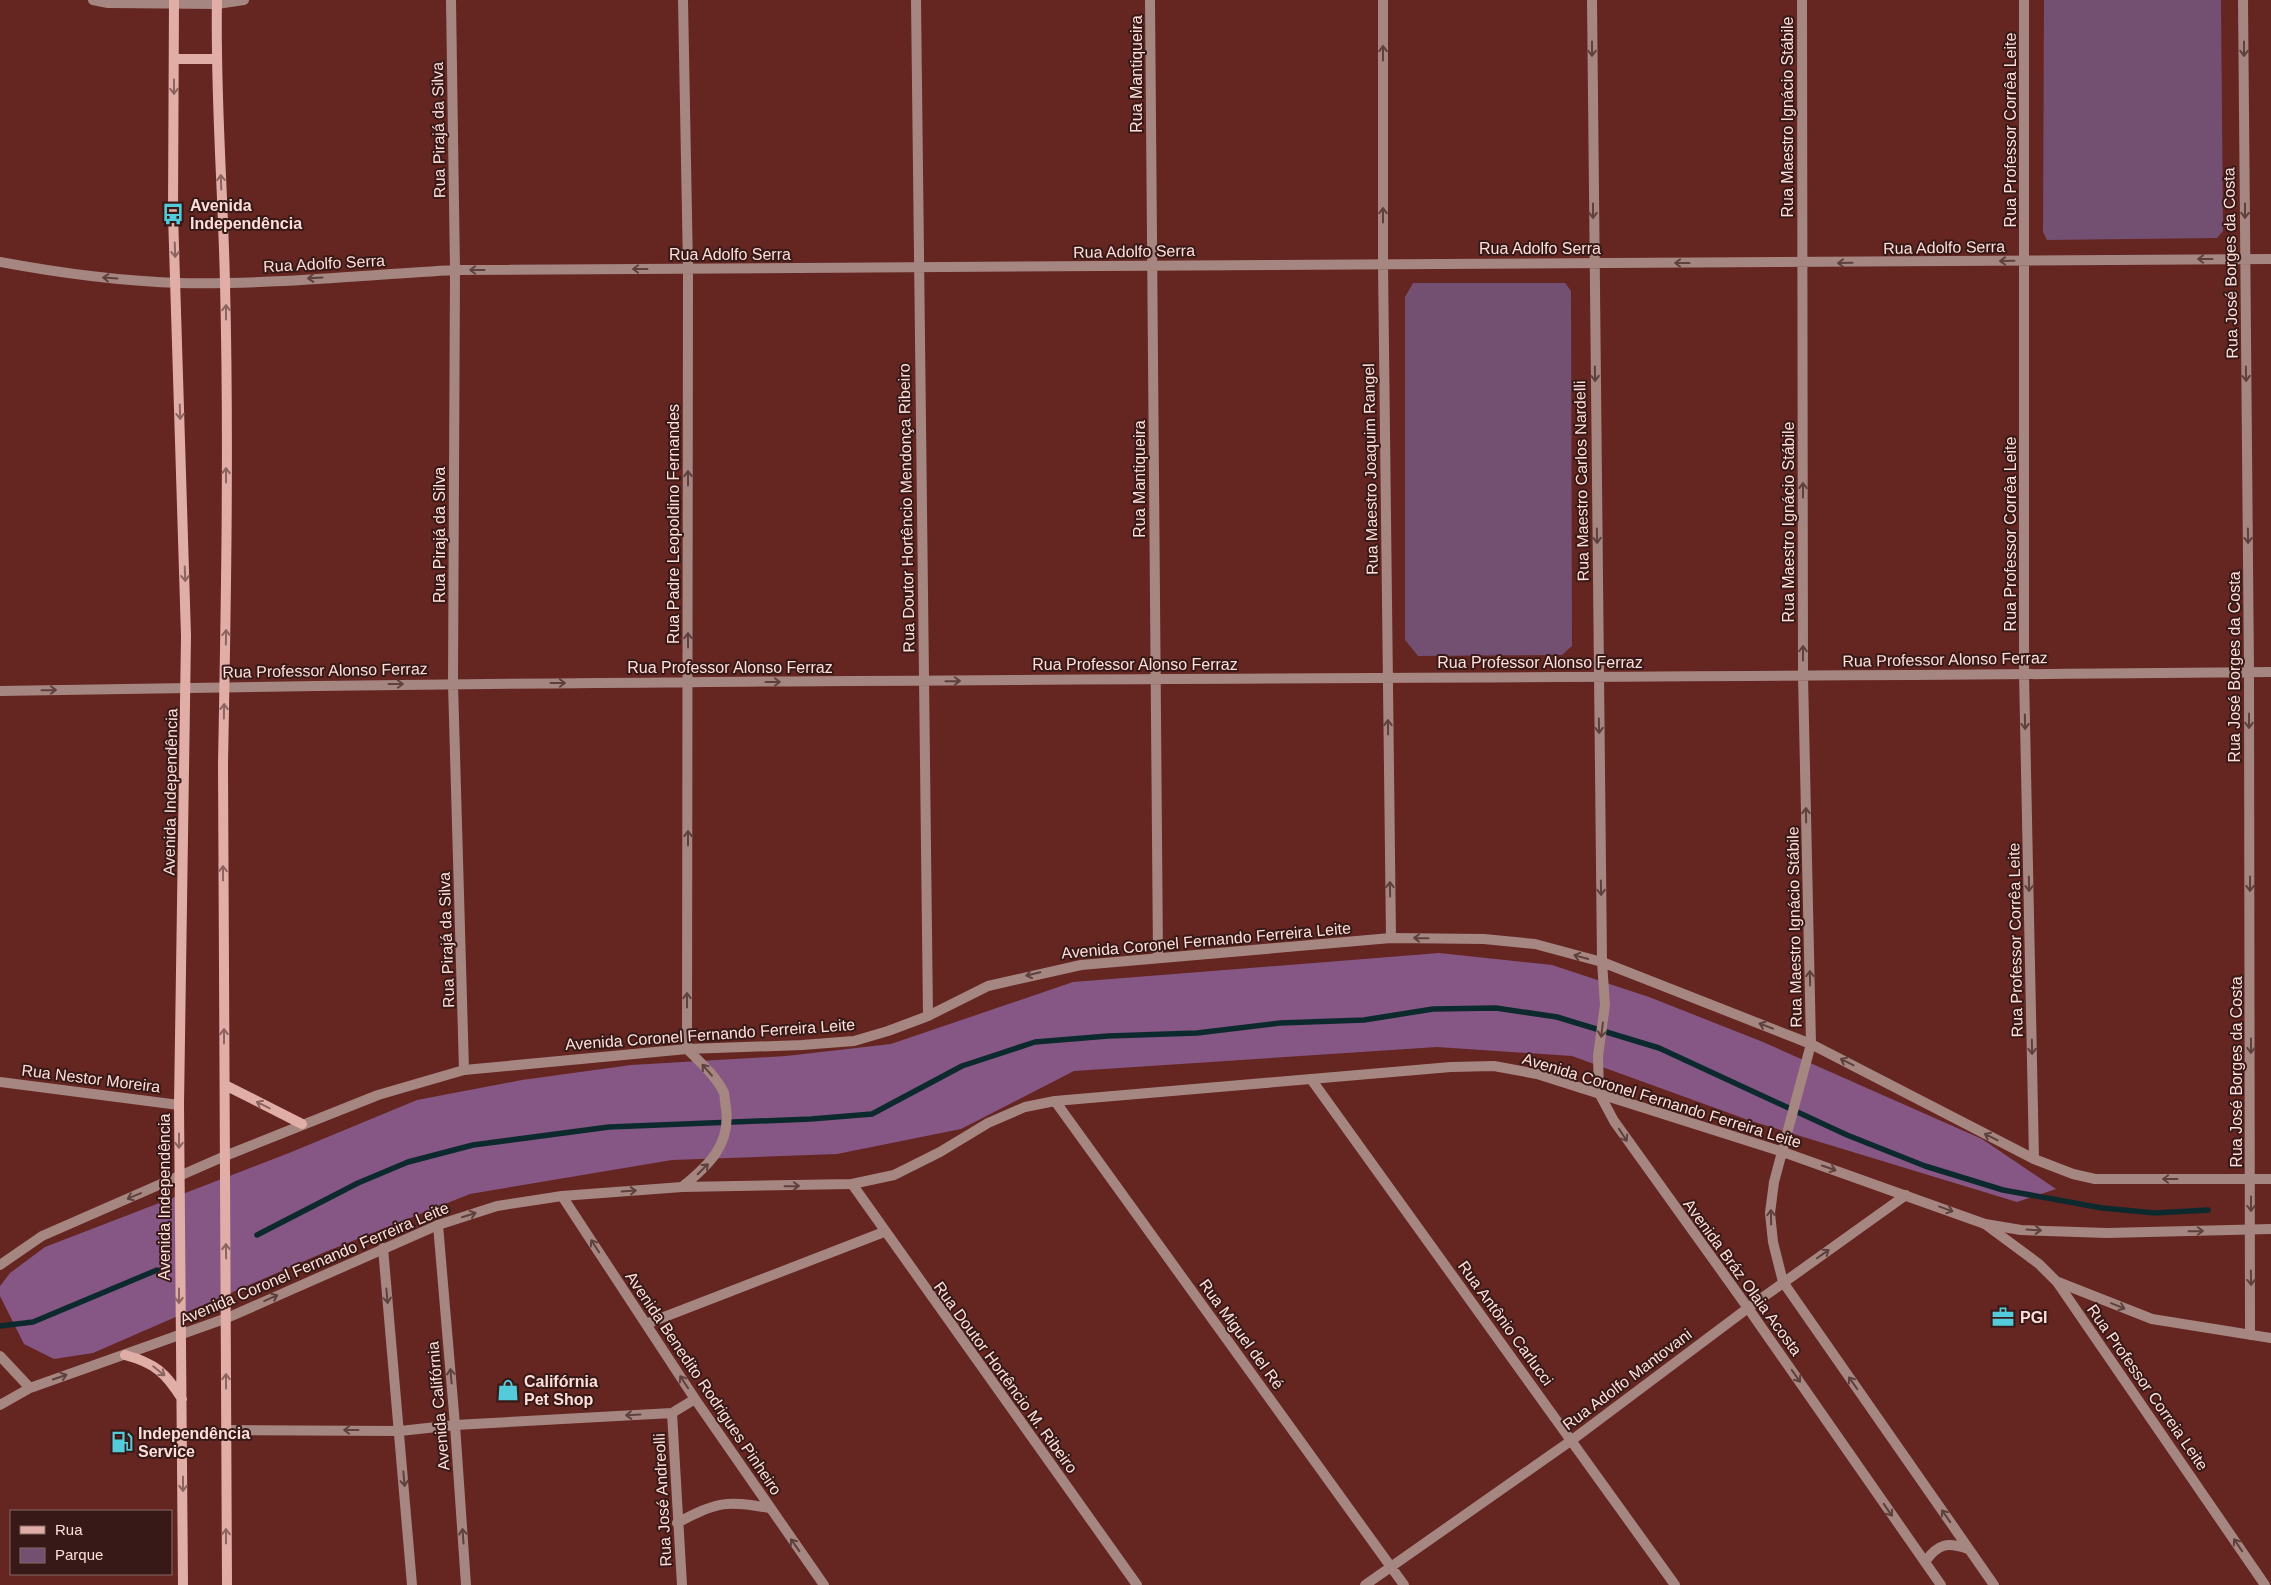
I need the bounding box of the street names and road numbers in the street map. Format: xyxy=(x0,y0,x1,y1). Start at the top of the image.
street label: Rua Mantiqueira xyxy=(1128,15,1145,133)
street label: Rua Maestro Ignácio Stábile xyxy=(1779,16,1796,218)
street label: Rua Professor Corrêa Leite xyxy=(2002,33,2019,227)
street label: Rua Pirajá da Silva xyxy=(429,62,448,198)
street label: Rua José Borges da Costa xyxy=(2220,167,2241,359)
street label: Rua Adolfo Serra xyxy=(1883,238,2005,257)
street label: Rua Adolfo Serra xyxy=(1479,240,1601,257)
street label: Rua Adolfo Serra xyxy=(1073,242,1195,261)
street label: Rua Adolfo Serra xyxy=(669,246,791,263)
street label: Rua Adolfo Serra xyxy=(263,252,385,275)
street label: Rua Doutor Hortêncio Mendonça Ribeiro xyxy=(895,363,918,653)
street label: Rua Maestro Joaquim Rangel xyxy=(1360,363,1381,575)
street label: Rua Maestro Carlos Nardelli xyxy=(1571,380,1592,582)
street label: Rua Padre Leopoldino Fernandes xyxy=(665,404,682,644)
street label: Rua Mantiqueira xyxy=(1131,420,1148,538)
street label: Rua Maestro Ignácio Stábile xyxy=(1780,421,1797,623)
street label: Rua Professor Corrêa Leite xyxy=(2002,437,2019,631)
street label: Rua Pirajá da Silva xyxy=(431,467,448,603)
street label: Rua José Borges da Costa xyxy=(2226,571,2243,763)
street label: Rua Professor Alonso Ferraz xyxy=(1842,649,2048,670)
street label: Rua Professor Alonso Ferraz xyxy=(1437,654,1643,671)
street label: Rua Professor Alonso Ferraz xyxy=(1032,656,1238,673)
street label: Rua Professor Alonso Ferraz xyxy=(627,659,833,676)
street label: Rua Professor Alonso Ferraz xyxy=(222,660,428,681)
street label: Avenida Independência xyxy=(161,708,180,876)
street label: Rua Maestro Ignácio Stábile xyxy=(1784,826,1805,1028)
street label: Rua Professor Corrêa Leite xyxy=(2005,842,2026,1038)
street label: Rua Pirajá da Silva xyxy=(436,872,457,1008)
street label: Avenida Coronel Fernando Ferreira Leite xyxy=(1061,919,1352,962)
street label: Rua José Borges da Costa xyxy=(2228,976,2245,1168)
street label: Avenida Coronel Fernando Ferreira Leite xyxy=(565,1016,856,1053)
street label: Avenida Coronel Fernando Ferreira Leite xyxy=(1520,1050,1803,1151)
street label: Rua Nestor Moreira xyxy=(21,1062,161,1095)
street label: Avenida Independência xyxy=(156,1113,173,1280)
street label: Avenida Bráz Olaia Acosta xyxy=(1680,1196,1805,1359)
street label: Avenida Coronel Fernando Ferreira Leite xyxy=(177,1199,451,1328)
street label: Rua Antônio Carlucci xyxy=(1455,1258,1556,1389)
street label: Avenida Benedito Rodrigues Pinheiro xyxy=(622,1268,785,1498)
street label: Rua Miguel del Ré xyxy=(1196,1276,1287,1393)
street label: Rua Doutor Hortêncio M. Ribeiro xyxy=(931,1278,1081,1476)
street label: Rua Professor Correia Leite xyxy=(2084,1301,2211,1473)
street label: Rua Adolfo Mantovani xyxy=(1560,1326,1695,1433)
street label: Avenida Califórnia xyxy=(424,1341,453,1471)
street label: Rua José Andreolli xyxy=(651,1433,674,1567)

